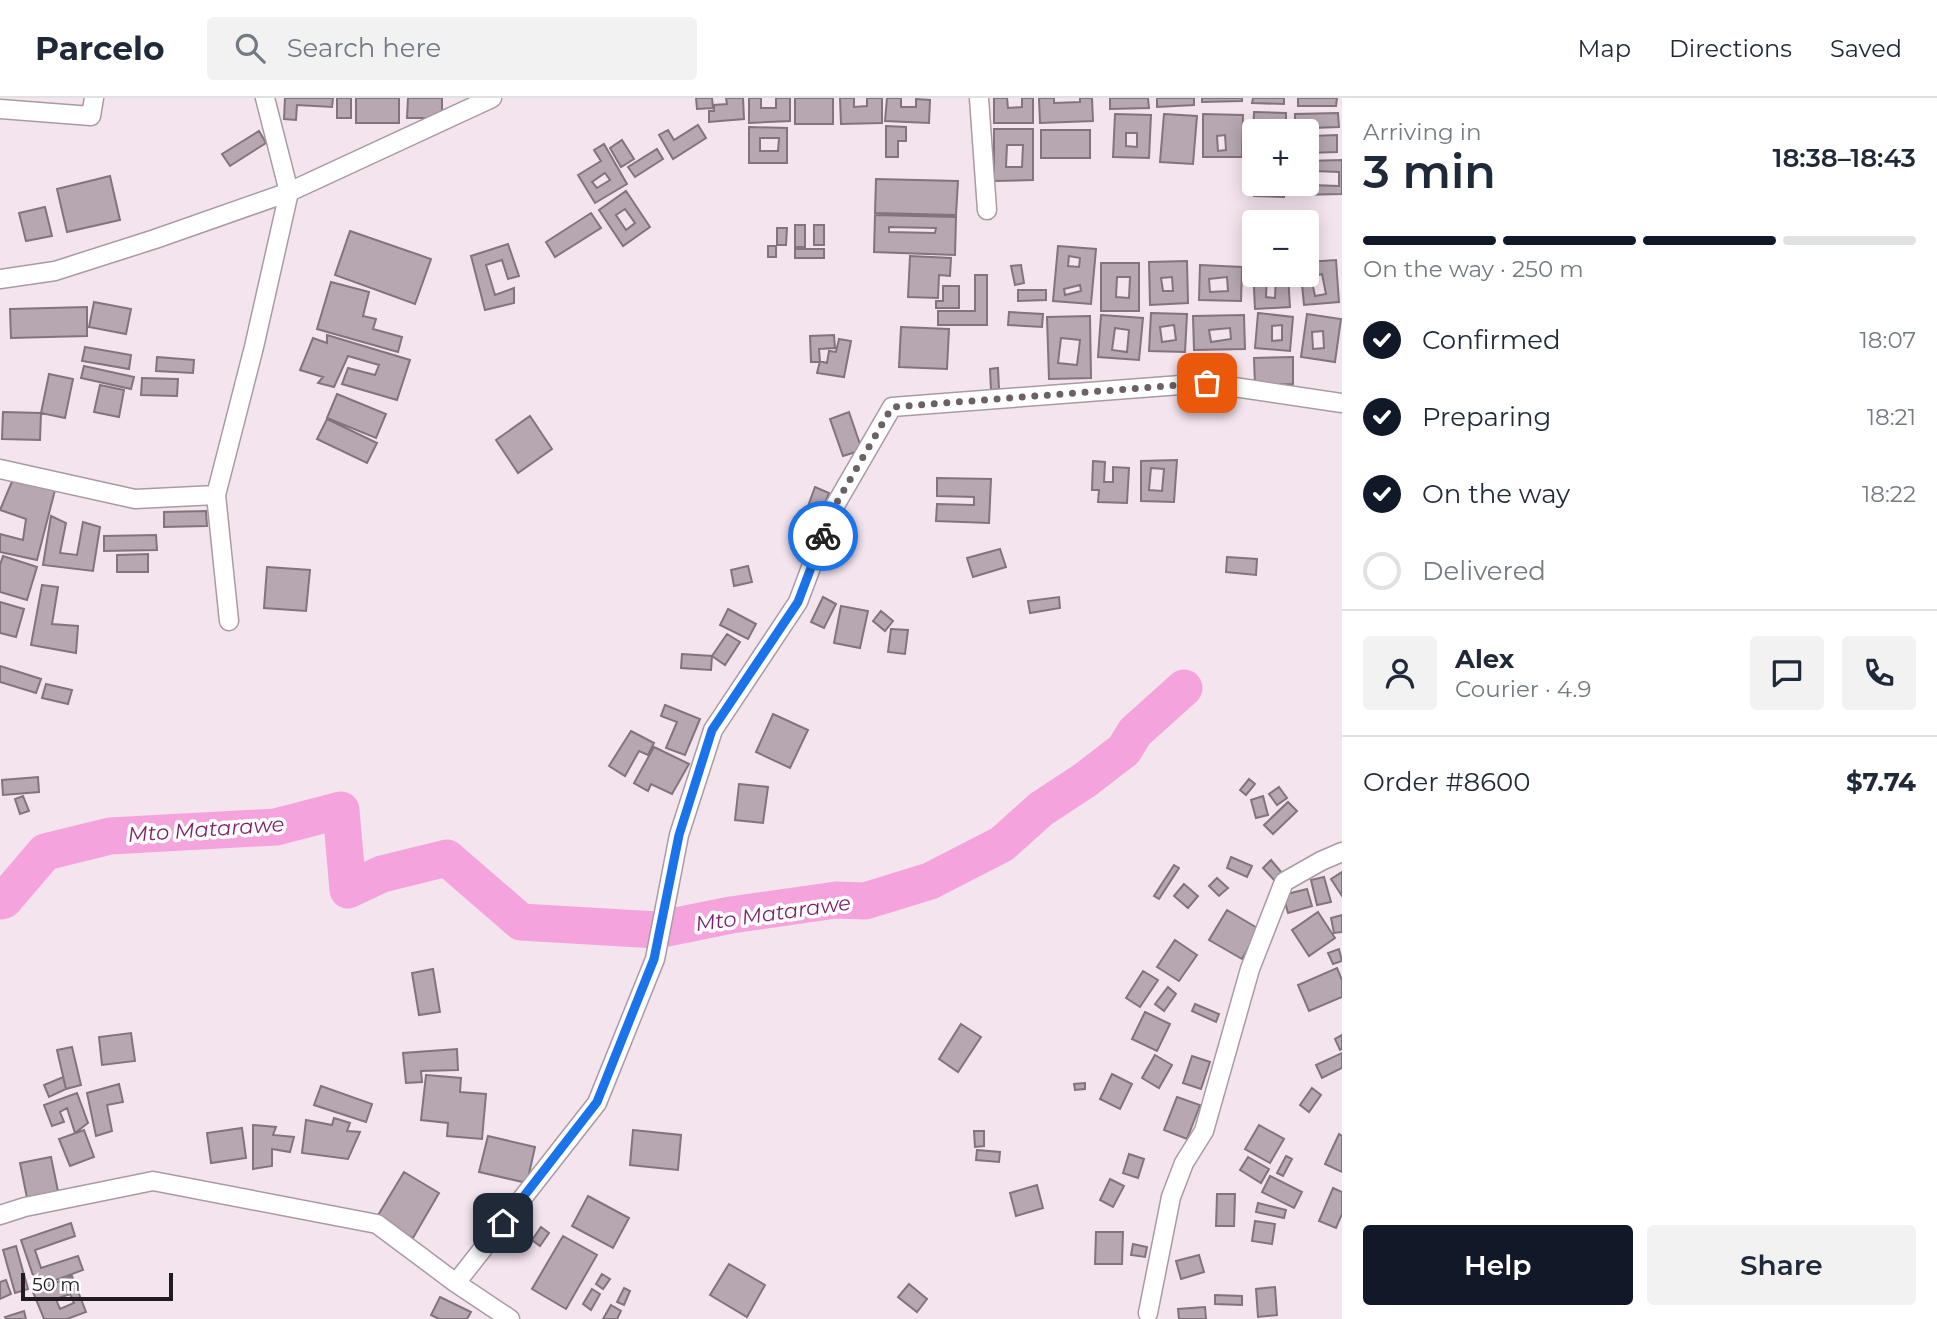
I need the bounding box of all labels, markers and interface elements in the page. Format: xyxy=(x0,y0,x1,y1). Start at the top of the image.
search box xyxy=(207,17,697,80)
text: Parcelo xyxy=(35,28,165,68)
icon: search xyxy=(231,29,269,67)
text: Search here xyxy=(287,32,441,64)
text: Map xyxy=(1578,34,1631,63)
text: Directions xyxy=(1669,34,1792,63)
text: Saved xyxy=(1830,34,1902,63)
text: Arriving in xyxy=(1363,118,1482,146)
map controls xyxy=(1242,119,1319,287)
button: + xyxy=(1242,119,1319,196)
text: 18:38–18:43 xyxy=(1772,142,1916,174)
text: 3 min xyxy=(1363,143,1496,200)
button: − xyxy=(1242,210,1319,287)
text: On the way · 250 m xyxy=(1363,255,1584,283)
icon: check xyxy=(1363,321,1401,359)
text: Confirmed xyxy=(1422,324,1561,356)
text: 18:07 xyxy=(1860,326,1916,354)
pin xyxy=(1177,353,1237,413)
icon: bag xyxy=(1188,364,1226,402)
icon: check xyxy=(1363,398,1401,436)
text: Preparing xyxy=(1422,401,1551,433)
text: 18:21 xyxy=(1867,403,1916,431)
icon: check xyxy=(1363,475,1401,513)
text: On the way xyxy=(1422,478,1570,510)
text: 18:22 xyxy=(1862,480,1916,508)
courier xyxy=(788,501,858,571)
icon: bike xyxy=(804,517,842,555)
text: Delivered xyxy=(1422,555,1546,587)
button: person xyxy=(1363,636,1437,710)
button: chat xyxy=(1750,636,1824,710)
button: phone xyxy=(1842,636,1916,710)
text: Alex xyxy=(1455,643,1514,675)
text: Courier · 4.9 xyxy=(1455,675,1591,703)
text: Order #8600 xyxy=(1363,766,1530,798)
text: $7.74 xyxy=(1846,766,1916,798)
water label: Mto Matarawe xyxy=(127,811,285,847)
water label: Mto Matarawe xyxy=(694,890,852,936)
pin xyxy=(473,1193,533,1253)
icon: home xyxy=(484,1204,522,1242)
button: Help xyxy=(1363,1225,1633,1305)
button: Share xyxy=(1647,1225,1916,1305)
scale bar xyxy=(21,1270,173,1302)
text: 50 m xyxy=(32,1273,80,1296)

